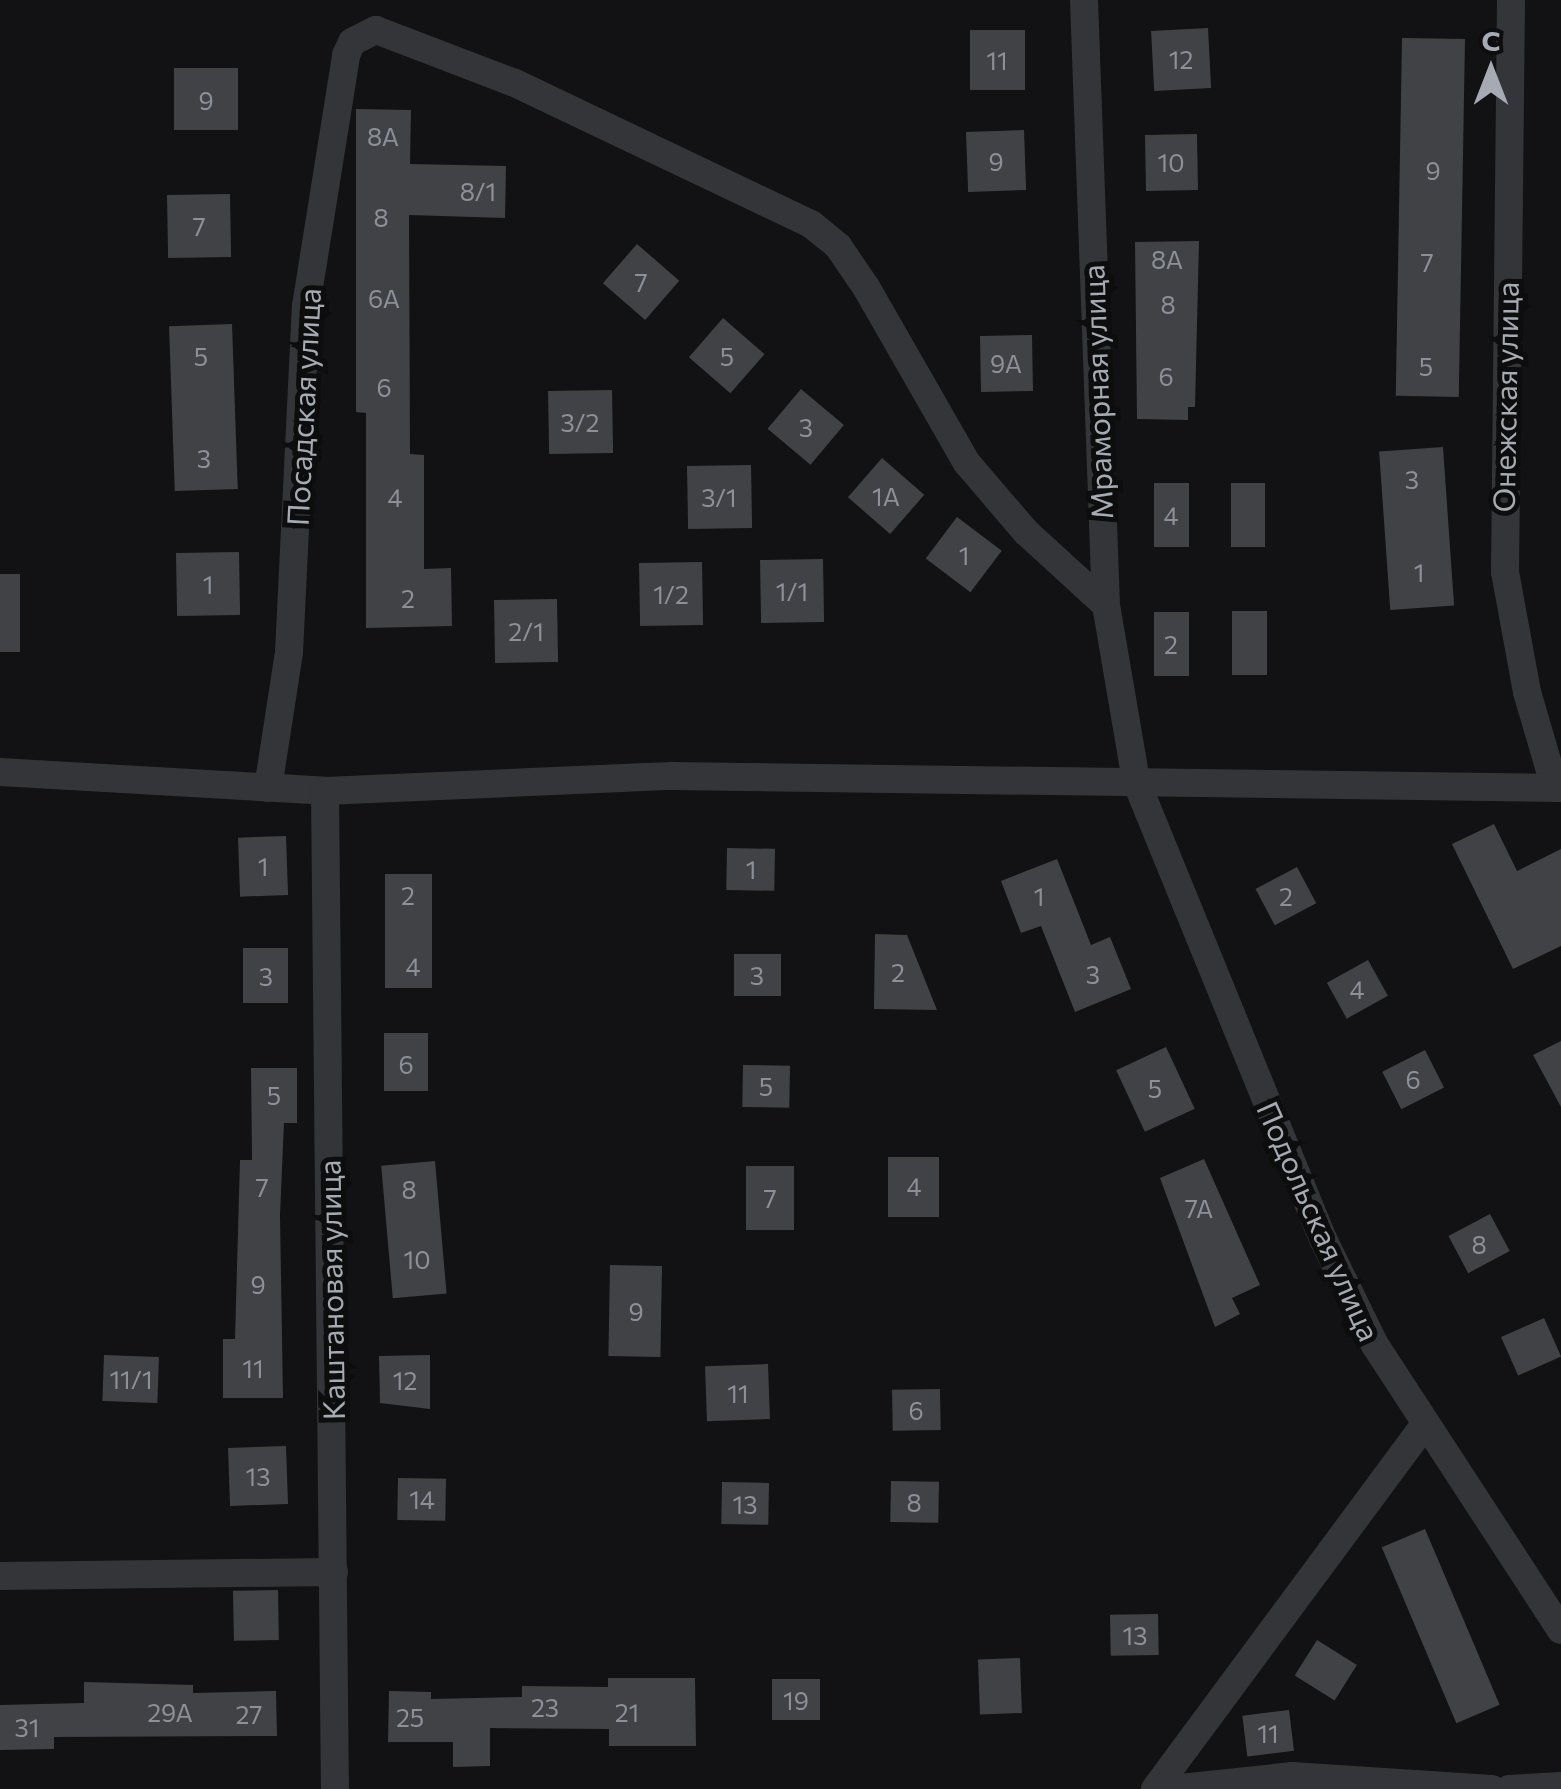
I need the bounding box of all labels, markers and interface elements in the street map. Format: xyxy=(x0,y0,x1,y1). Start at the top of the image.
north arrow xyxy=(1441,20,1541,120)
text: С xyxy=(1481,23,1501,57)
house number: 12 xyxy=(1169,44,1193,74)
house number: 11 xyxy=(986,45,1008,75)
house number: 9 xyxy=(198,85,214,115)
house number: 8А xyxy=(367,121,399,151)
house number: 9 xyxy=(988,146,1004,176)
house number: 10 xyxy=(1158,147,1184,177)
house number: 9 xyxy=(1425,155,1441,185)
house number: 8/1 xyxy=(460,176,496,206)
house number: 8 xyxy=(373,202,389,232)
house number: 7 xyxy=(192,211,206,241)
house number: 8А xyxy=(1151,244,1183,274)
house number: 7 xyxy=(1420,247,1434,277)
street label: Мраморная улица xyxy=(1075,264,1119,520)
house number: 7 xyxy=(634,267,648,297)
street label: Онежская улица xyxy=(1485,281,1525,513)
house number: 6А xyxy=(368,283,400,313)
street label: Посадская улица xyxy=(279,287,327,527)
house number: 8 xyxy=(1160,289,1176,319)
house number: 5 xyxy=(194,341,208,371)
house number: 5 xyxy=(720,341,734,371)
house number: 9А xyxy=(990,348,1022,378)
house number: 5 xyxy=(1419,351,1433,381)
house number: 6 xyxy=(1158,361,1174,391)
house number: 6 xyxy=(376,372,392,402)
house number: 3/2 xyxy=(561,407,599,437)
house number: 3 xyxy=(799,412,813,442)
house number: 3 xyxy=(197,443,211,473)
house number: 3 xyxy=(1405,464,1419,494)
house number: 1А xyxy=(872,481,900,511)
house number: 4 xyxy=(388,482,402,512)
house number: 3/1 xyxy=(701,482,737,512)
house number: 4 xyxy=(1164,500,1178,530)
house number: 1 xyxy=(959,540,969,570)
house number: 1 xyxy=(1414,557,1424,587)
house number: 1 xyxy=(203,569,213,599)
house number: 1/1 xyxy=(776,576,808,606)
house number: 1/2 xyxy=(653,579,689,609)
house number: 2 xyxy=(401,583,415,613)
house number: 2/1 xyxy=(508,616,544,646)
house number: 2 xyxy=(1164,629,1178,659)
house number: 1 xyxy=(258,851,268,881)
house number: 1 xyxy=(746,854,756,884)
house number: 2 xyxy=(401,880,415,910)
house number: 1 xyxy=(1034,881,1044,911)
house number: 2 xyxy=(1279,881,1293,911)
house number: 4 xyxy=(406,951,420,981)
house number: 2 xyxy=(891,957,905,987)
house number: 3 xyxy=(1086,959,1100,989)
house number: 3 xyxy=(750,960,764,990)
house number: 3 xyxy=(259,961,273,991)
house number: 4 xyxy=(1350,974,1364,1004)
house number: 6 xyxy=(398,1049,414,1079)
house number: 6 xyxy=(1405,1064,1421,1094)
house number: 5 xyxy=(759,1071,773,1101)
house number: 5 xyxy=(1148,1073,1162,1103)
house number: 5 xyxy=(267,1080,281,1110)
street label: Подольская улица xyxy=(1250,1096,1388,1346)
street label: Каштановая улица xyxy=(311,1160,351,1420)
house number: 4 xyxy=(907,1171,921,1201)
house number: 7 xyxy=(255,1172,269,1202)
house number: 8 xyxy=(401,1174,417,1204)
house number: 7 xyxy=(763,1183,777,1213)
house number: 7А xyxy=(1185,1193,1213,1223)
house number: 8 xyxy=(1471,1229,1487,1259)
house number: 10 xyxy=(404,1244,430,1274)
house number: 9 xyxy=(250,1269,266,1299)
house number: 9 xyxy=(628,1296,644,1326)
house number: 11 xyxy=(242,1353,264,1383)
house number: 11/1 xyxy=(109,1364,153,1394)
house number: 12 xyxy=(393,1365,417,1395)
house number: 11 xyxy=(727,1378,749,1408)
house number: 6 xyxy=(908,1395,924,1425)
house number: 13 xyxy=(246,1461,270,1491)
house number: 14 xyxy=(409,1484,435,1514)
house number: 8 xyxy=(906,1487,922,1517)
house number: 13 xyxy=(733,1489,757,1519)
house number: 13 xyxy=(1123,1620,1147,1650)
house number: 19 xyxy=(783,1685,809,1715)
house number: 23 xyxy=(531,1692,559,1722)
house number: 29А xyxy=(147,1697,193,1727)
house number: 21 xyxy=(615,1697,639,1727)
house number: 27 xyxy=(236,1699,262,1729)
house number: 25 xyxy=(396,1702,424,1732)
house number: 31 xyxy=(15,1712,39,1742)
house number: 11 xyxy=(1257,1718,1279,1748)

